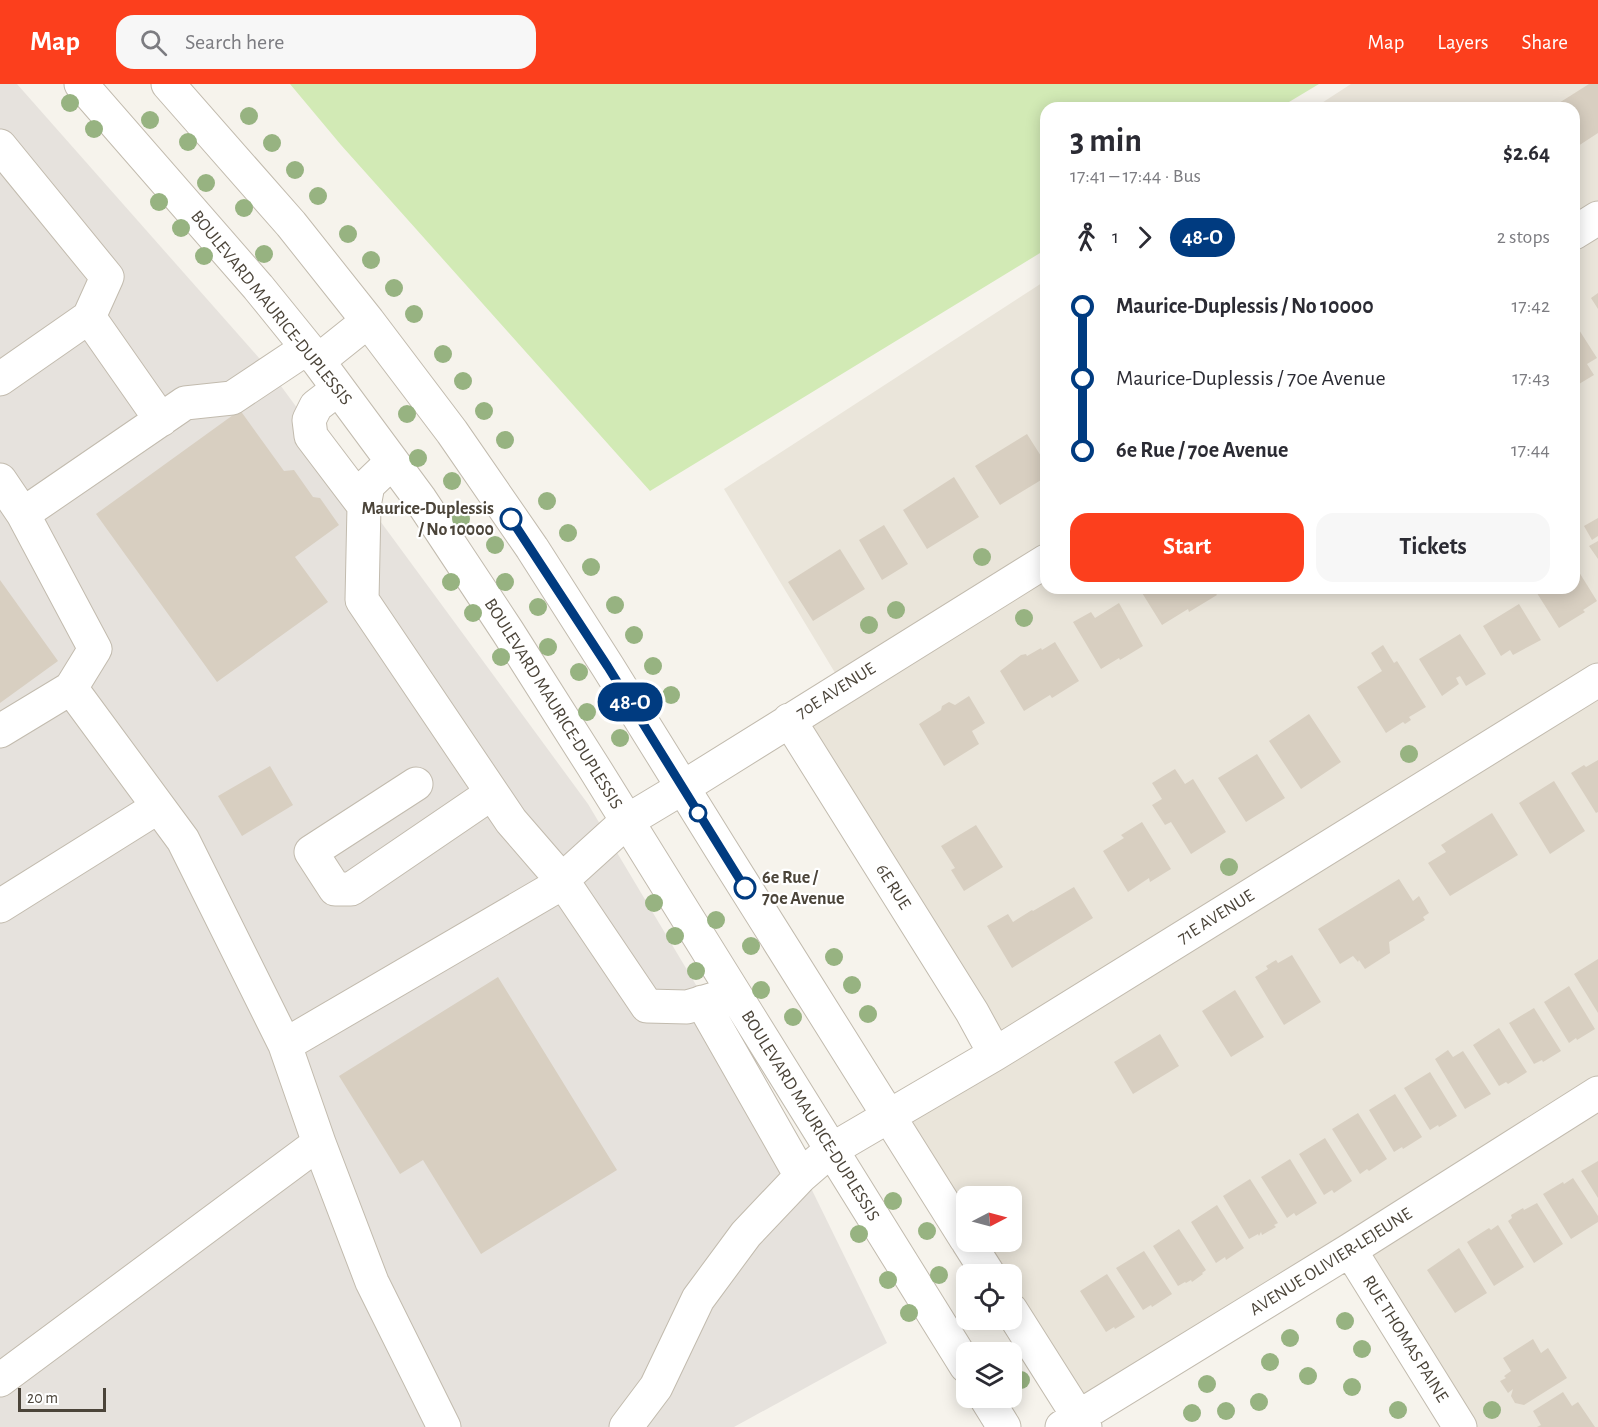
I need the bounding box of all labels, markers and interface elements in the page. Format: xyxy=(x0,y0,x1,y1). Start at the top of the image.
search box xyxy=(116,15,536,69)
icon: search xyxy=(137,26,170,59)
text: Map xyxy=(30,28,80,56)
text: Search here xyxy=(185,31,284,53)
text: Map xyxy=(1368,32,1404,53)
text: Layers xyxy=(1437,32,1488,53)
text: Share xyxy=(1521,32,1568,53)
text: 3 min xyxy=(1070,125,1142,158)
text: $2.64 xyxy=(1503,142,1550,164)
text: 17:41 – 17:44 · Bus xyxy=(1070,166,1201,186)
street label: BOULEVARD MAURICE-DUPLESSIS xyxy=(187,207,355,409)
icon: walk xyxy=(1070,221,1103,254)
icon: forward xyxy=(1128,221,1161,254)
text: 1 xyxy=(1112,227,1119,247)
text: 48-O xyxy=(1182,227,1223,248)
text: 2 stops xyxy=(1497,227,1550,247)
text: Maurice-Duplessis / No 10000 xyxy=(1116,295,1374,317)
text: 17:42 xyxy=(1511,296,1550,316)
text: Maurice-Duplessis / 70e Avenue xyxy=(1116,367,1386,389)
text: 17:43 xyxy=(1512,368,1550,388)
text: 6e Rue / 70e Avenue xyxy=(1116,439,1288,461)
text: 17:44 xyxy=(1511,440,1550,460)
place label: Maurice-Duplessis / No 10000 xyxy=(361,500,494,539)
marker: Maurice-Duplessis / No 10000 xyxy=(500,508,522,530)
button: Start xyxy=(1070,513,1304,582)
button: Tickets xyxy=(1316,513,1550,582)
street label: BOULEVARD MAURICE-DUPLESSIS xyxy=(481,596,625,812)
street label: 70E AVENUE xyxy=(793,659,879,722)
line badge: 48-O xyxy=(588,682,672,722)
text: 48-O xyxy=(610,692,650,713)
unlabelled marker xyxy=(689,804,707,822)
street label: 6E RUE xyxy=(872,861,914,913)
place label: 6e Rue / 70e Avenue xyxy=(762,869,844,908)
marker: 6e Rue / 70e Avenue xyxy=(734,877,756,899)
street label: 71E AVENUE xyxy=(1175,886,1258,948)
street label: BOULEVARD MAURICE-DUPLESSIS xyxy=(738,1008,882,1224)
north arrow xyxy=(956,1186,1022,1252)
map controls xyxy=(956,1186,1022,1408)
street label: AVENUE OLIVIER-LEJEUNE xyxy=(1247,1205,1416,1319)
button: locate xyxy=(956,1264,1022,1330)
street label: RUE THOMAS PAINE xyxy=(1359,1273,1451,1406)
button: layers xyxy=(956,1342,1022,1408)
scale bar xyxy=(18,1385,106,1412)
text: 20 m xyxy=(27,1390,58,1406)

